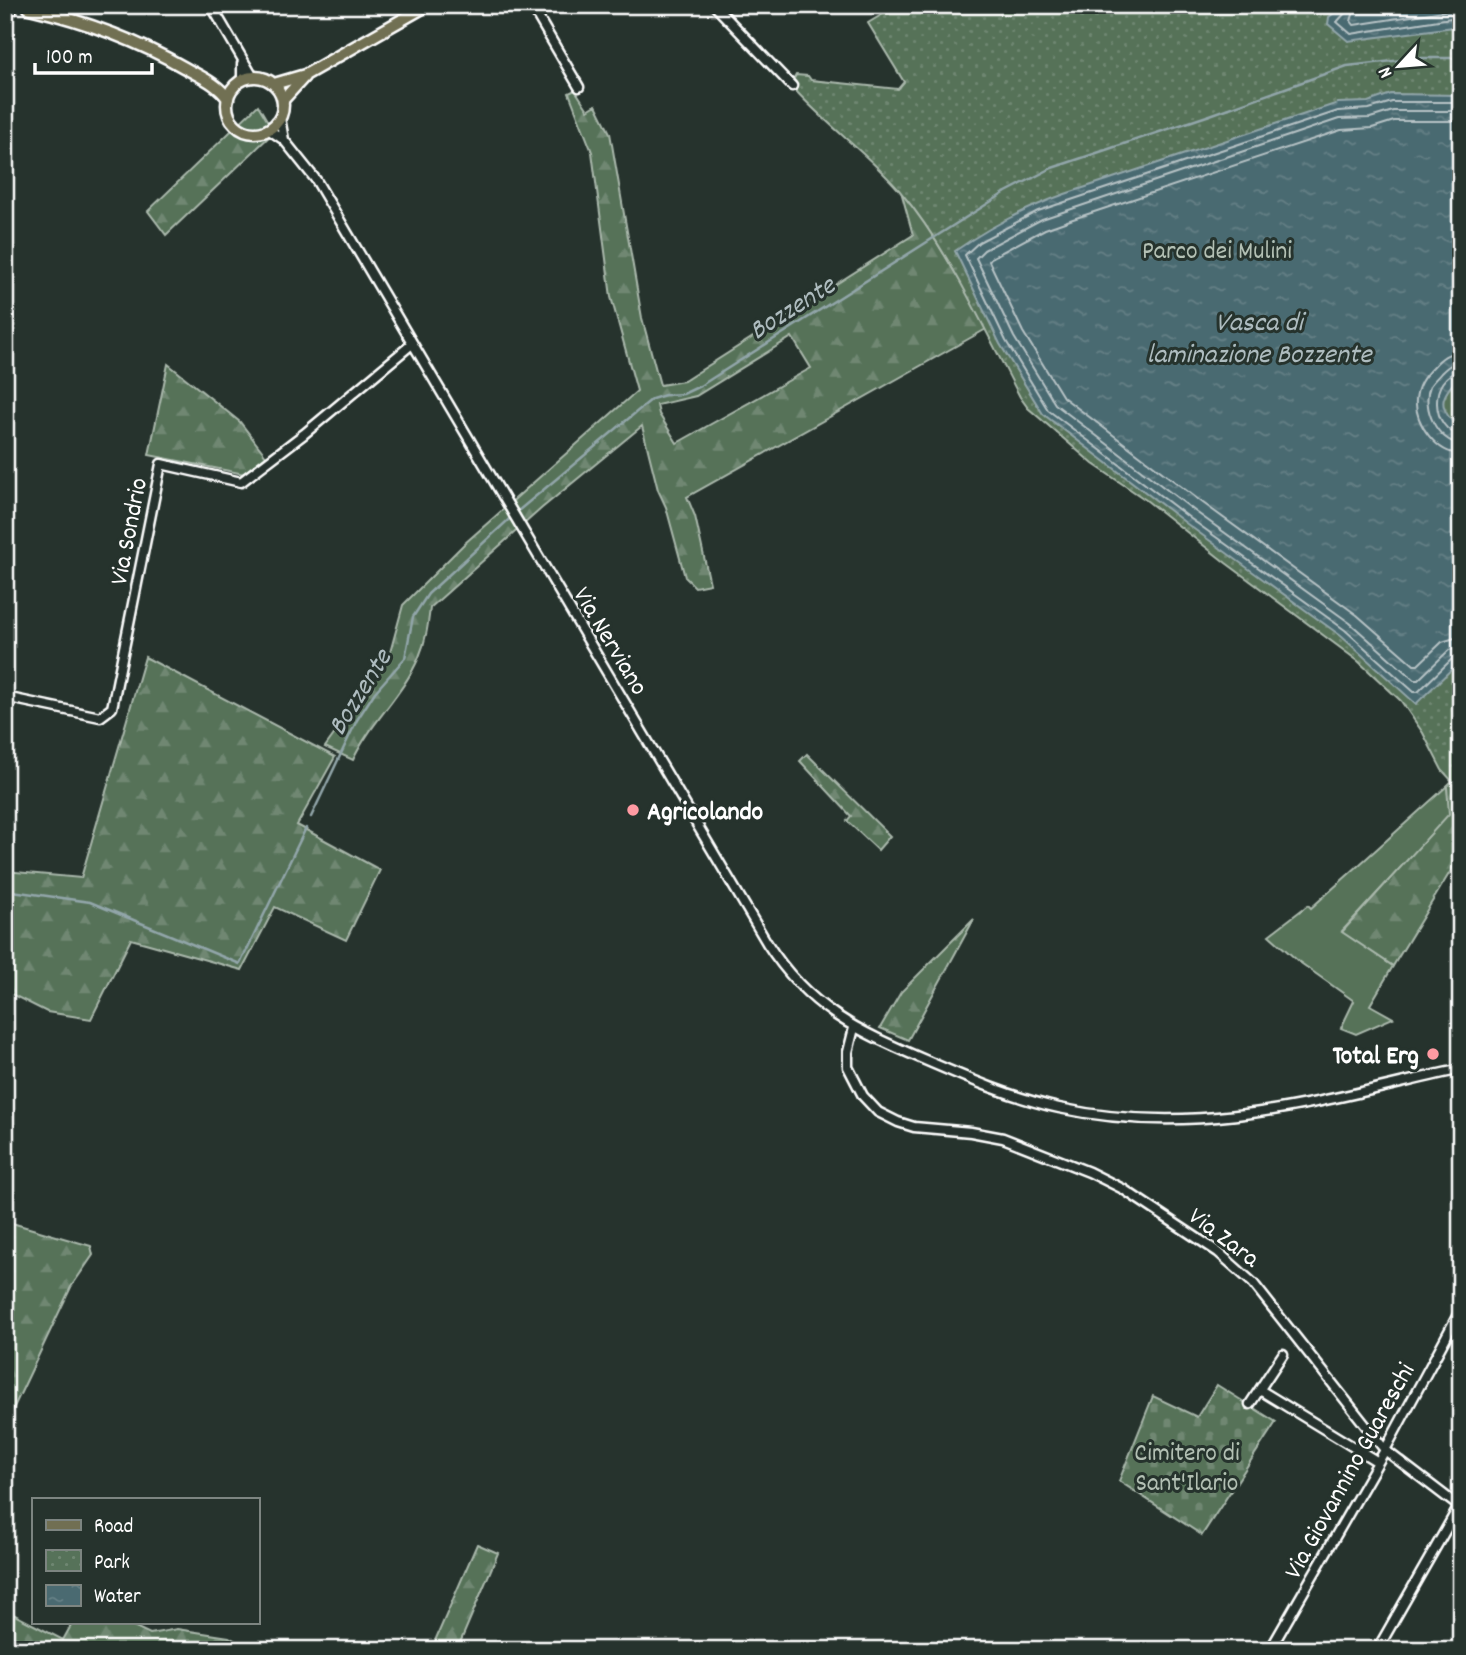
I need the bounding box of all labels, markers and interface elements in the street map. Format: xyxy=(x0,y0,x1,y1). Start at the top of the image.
scale bar xyxy=(35,32,152,76)
north arrow xyxy=(1364,32,1434,102)
text: 100 m xyxy=(46,44,93,74)
text: N xyxy=(1373,62,1401,82)
park label: Parco dei Mulini xyxy=(1142,234,1292,271)
water label: Bozzente xyxy=(743,267,846,352)
water label: Vasca di laminazione Bozzente xyxy=(1146,305,1373,377)
street label: Via Sondrio xyxy=(102,475,159,589)
street label: Via Nerviano xyxy=(562,581,656,703)
water label: Bozzente xyxy=(320,641,405,744)
place label: Agricolando xyxy=(647,795,764,832)
marker: Agricolando xyxy=(625,802,641,818)
place label: Total Erg xyxy=(1333,1039,1419,1076)
marker: Total Erg xyxy=(1425,1046,1441,1062)
street label: Via Zara xyxy=(1179,1200,1267,1278)
street label: Via Giovannino Guareschi xyxy=(1276,1357,1426,1586)
park label: Cimitero di Sant'Ilario xyxy=(1134,1436,1240,1503)
legend xyxy=(32,1498,259,1624)
text: Road xyxy=(94,1513,133,1543)
text: Park xyxy=(94,1549,130,1579)
text: Water xyxy=(94,1583,141,1613)

